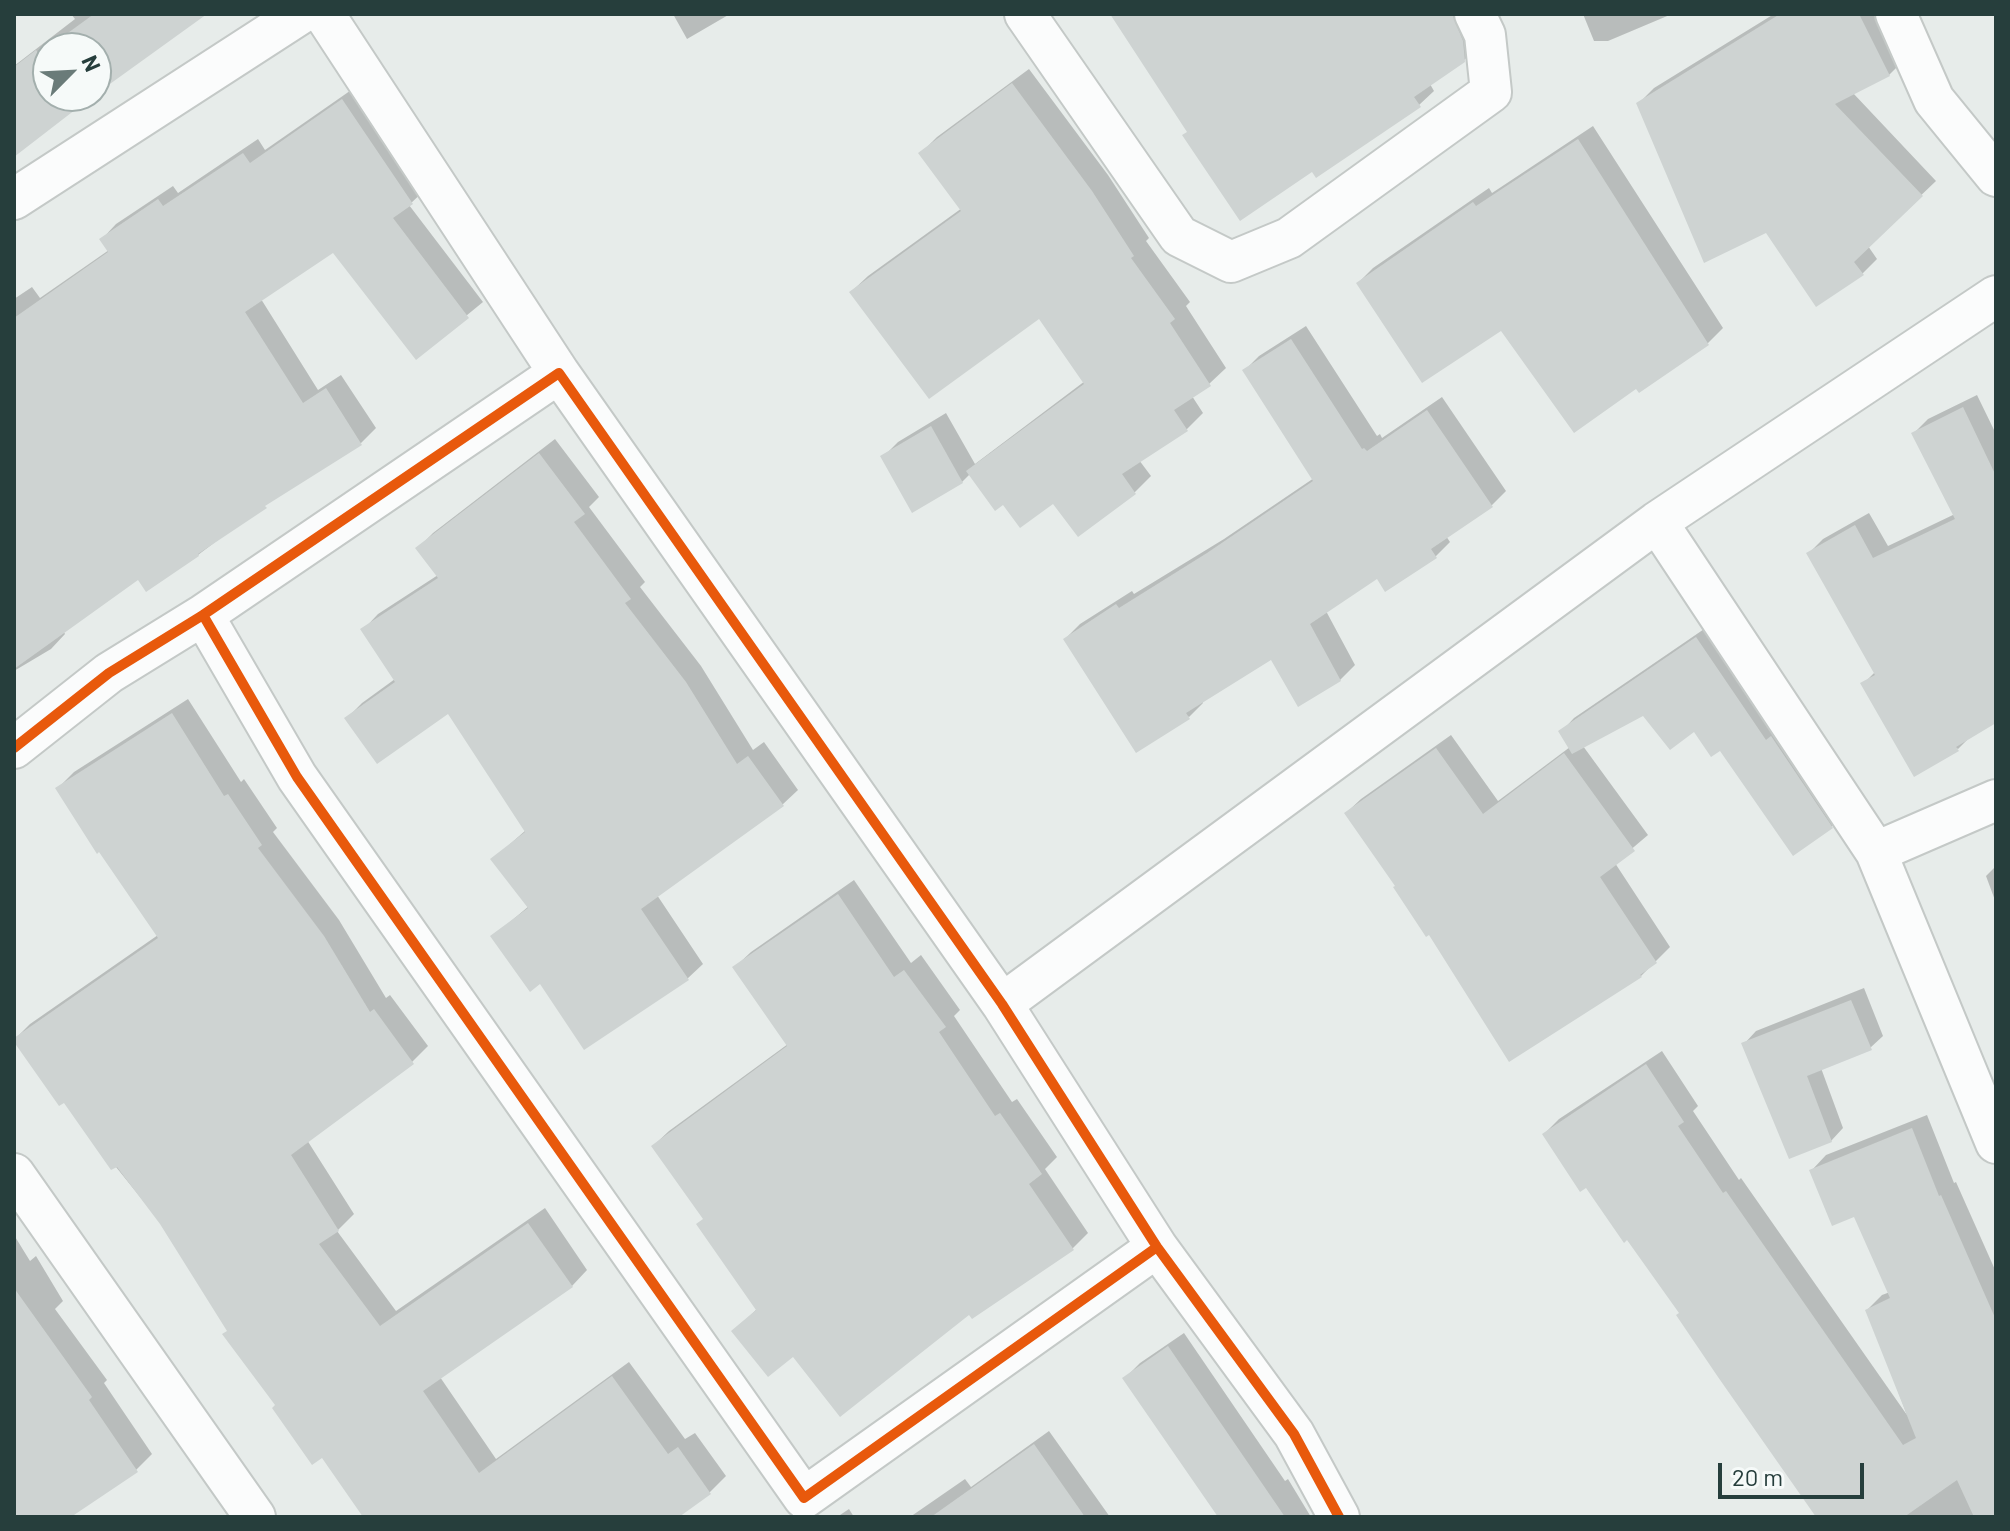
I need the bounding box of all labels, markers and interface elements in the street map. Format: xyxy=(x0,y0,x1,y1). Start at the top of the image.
north arrow xyxy=(32,32,112,112)
text: N xyxy=(77,51,107,75)
scale bar xyxy=(1722,1447,1868,1497)
text: 20 m xyxy=(1732,1462,1783,1491)

